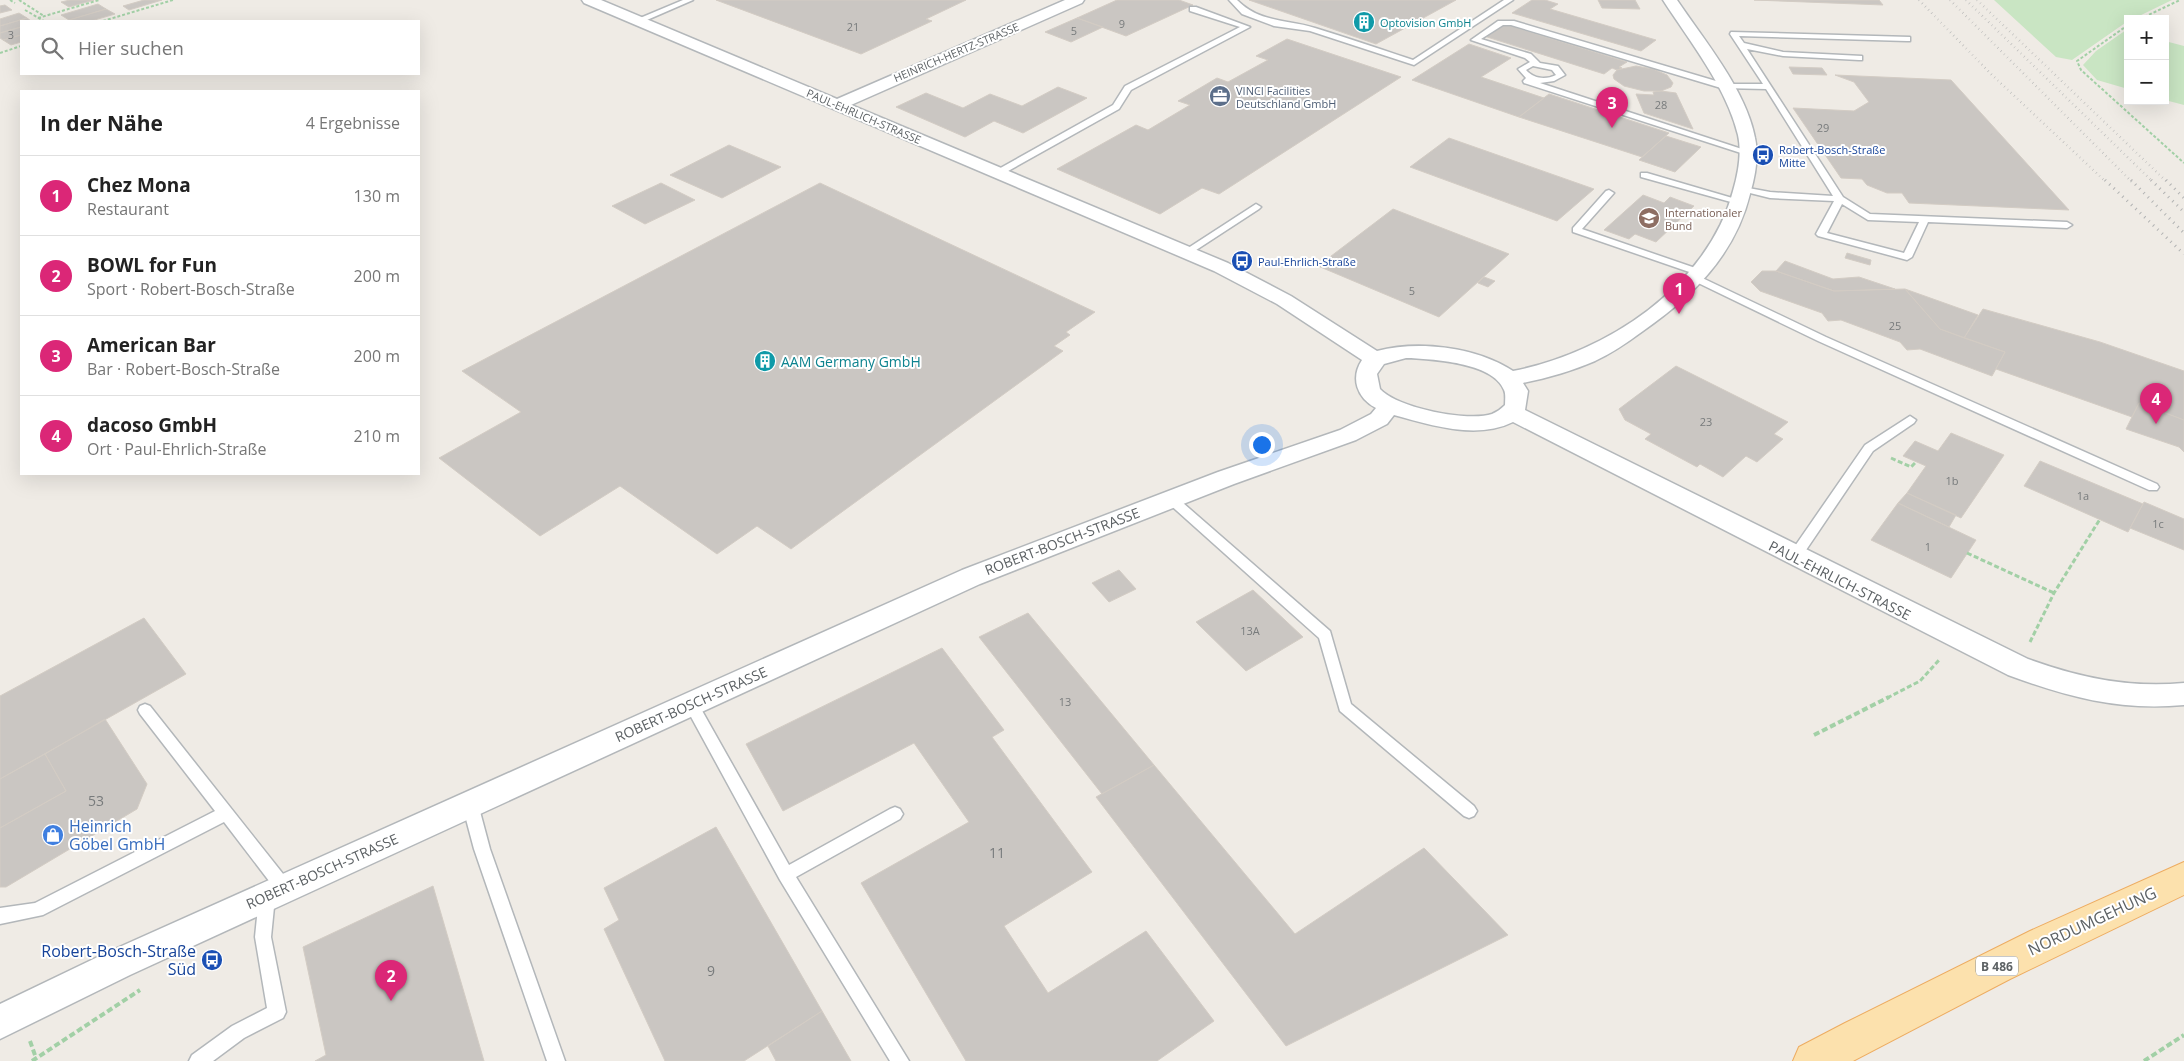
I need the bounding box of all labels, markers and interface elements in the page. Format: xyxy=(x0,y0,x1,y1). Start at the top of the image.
building icon: Optovision GmbH xyxy=(1352,10,1376,34)
place label: Optovision GmbH xyxy=(1380,15,1471,30)
map controls xyxy=(2124,15,2169,105)
button: + xyxy=(2124,15,2169,60)
house number: 9 xyxy=(1119,16,1125,31)
house number: 21 xyxy=(847,19,859,34)
street label: HEINRICH-HERTZ-STRASSE xyxy=(891,19,1021,85)
search box xyxy=(20,20,420,75)
house number: 5 xyxy=(1071,23,1077,38)
house number: 3 xyxy=(8,27,14,42)
icon: search xyxy=(38,34,66,62)
text: Hier suchen xyxy=(78,35,184,61)
button: − xyxy=(2124,60,2169,105)
place label: VINCI Facilities Deutschland GmbH xyxy=(1236,83,1336,111)
office icon: VINCI Facilities Deutschland GmbH xyxy=(1208,84,1232,108)
street label: PAUL-EHRLICH-STRASSE xyxy=(804,85,924,147)
pin: 3 xyxy=(1596,87,1628,128)
house number: 28 xyxy=(1655,97,1667,112)
text: In der Nähe xyxy=(40,109,163,137)
text: 4 Ergebnisse xyxy=(306,112,400,134)
house number: 29 xyxy=(1817,120,1829,135)
place label: Robert-Bosch-Straße Mitte xyxy=(1779,142,1885,170)
bus stop icon: Robert-Bosch-Straße Mitte xyxy=(1751,143,1775,167)
text: Chez Mona xyxy=(87,172,191,198)
text: 1 xyxy=(51,185,61,207)
text: 130 m xyxy=(354,185,400,207)
text: Restaurant xyxy=(87,198,169,220)
place label: Internationaler Bund xyxy=(1665,205,1742,233)
school or university icon: Internationaler Bund xyxy=(1637,206,1661,230)
bus stop icon: Paul-Ehrlich-Straße xyxy=(1230,249,1254,273)
text: BOWL for Fun xyxy=(87,252,217,278)
place label: Paul-Ehrlich-Straße xyxy=(1258,254,1356,269)
text: 2 xyxy=(51,265,61,287)
text: 200 m xyxy=(354,265,400,287)
pin: 1 xyxy=(1663,273,1695,314)
text: Sport · Robert-Bosch-Straße xyxy=(87,278,295,300)
house number: 5 xyxy=(1409,283,1415,298)
house number: 25 xyxy=(1889,318,1901,333)
text: American Bar xyxy=(87,332,216,358)
text: 3 xyxy=(51,345,61,367)
text: 200 m xyxy=(354,345,400,367)
building icon: AAM Germany GmbH xyxy=(753,349,777,373)
place label: AAM Germany GmbH xyxy=(781,352,921,371)
text: Bar · Robert-Bosch-Straße xyxy=(87,358,280,380)
pin: 4 xyxy=(2140,383,2172,424)
text: dacoso GmbH xyxy=(87,412,217,438)
house number: 23 xyxy=(1700,414,1712,429)
text: 4 xyxy=(51,425,61,447)
text: 210 m xyxy=(354,425,400,447)
your location xyxy=(1249,432,1275,458)
text: Ort · Paul-Ehrlich-Straße xyxy=(87,438,267,460)
house number: 1b xyxy=(1945,473,1959,488)
house number: 1a xyxy=(2077,488,2089,503)
street label: ROBERT-BOSCH-STRASSE xyxy=(982,503,1142,579)
house number: 1c xyxy=(2152,516,2164,531)
street label: PAUL-EHRLICH-STRASSE xyxy=(1766,536,1914,624)
house number: 1 xyxy=(1925,539,1931,554)
house number: 13A xyxy=(1240,623,1260,638)
street label: ROBERT-BOSCH-STRASSE xyxy=(612,662,770,746)
house number: 13 xyxy=(1059,694,1071,709)
house number: 53 xyxy=(88,791,104,810)
place label: Heinrich Göbel GmbH xyxy=(69,815,165,855)
shop icon: Heinrich Göbel GmbH xyxy=(41,823,65,847)
street label: ROBERT-BOSCH-STRASSE xyxy=(243,829,401,913)
house number: 11 xyxy=(989,843,1005,862)
street label: NORDUMGEHUNG xyxy=(2024,882,2160,960)
place label: Robert-Bosch-Straße Süd xyxy=(41,940,196,980)
bus stop icon: Robert-Bosch-Straße Süd xyxy=(200,948,224,972)
road number: B 486 xyxy=(1976,956,2018,976)
pin: 2 xyxy=(375,960,407,1001)
house number: 9 xyxy=(707,961,715,980)

